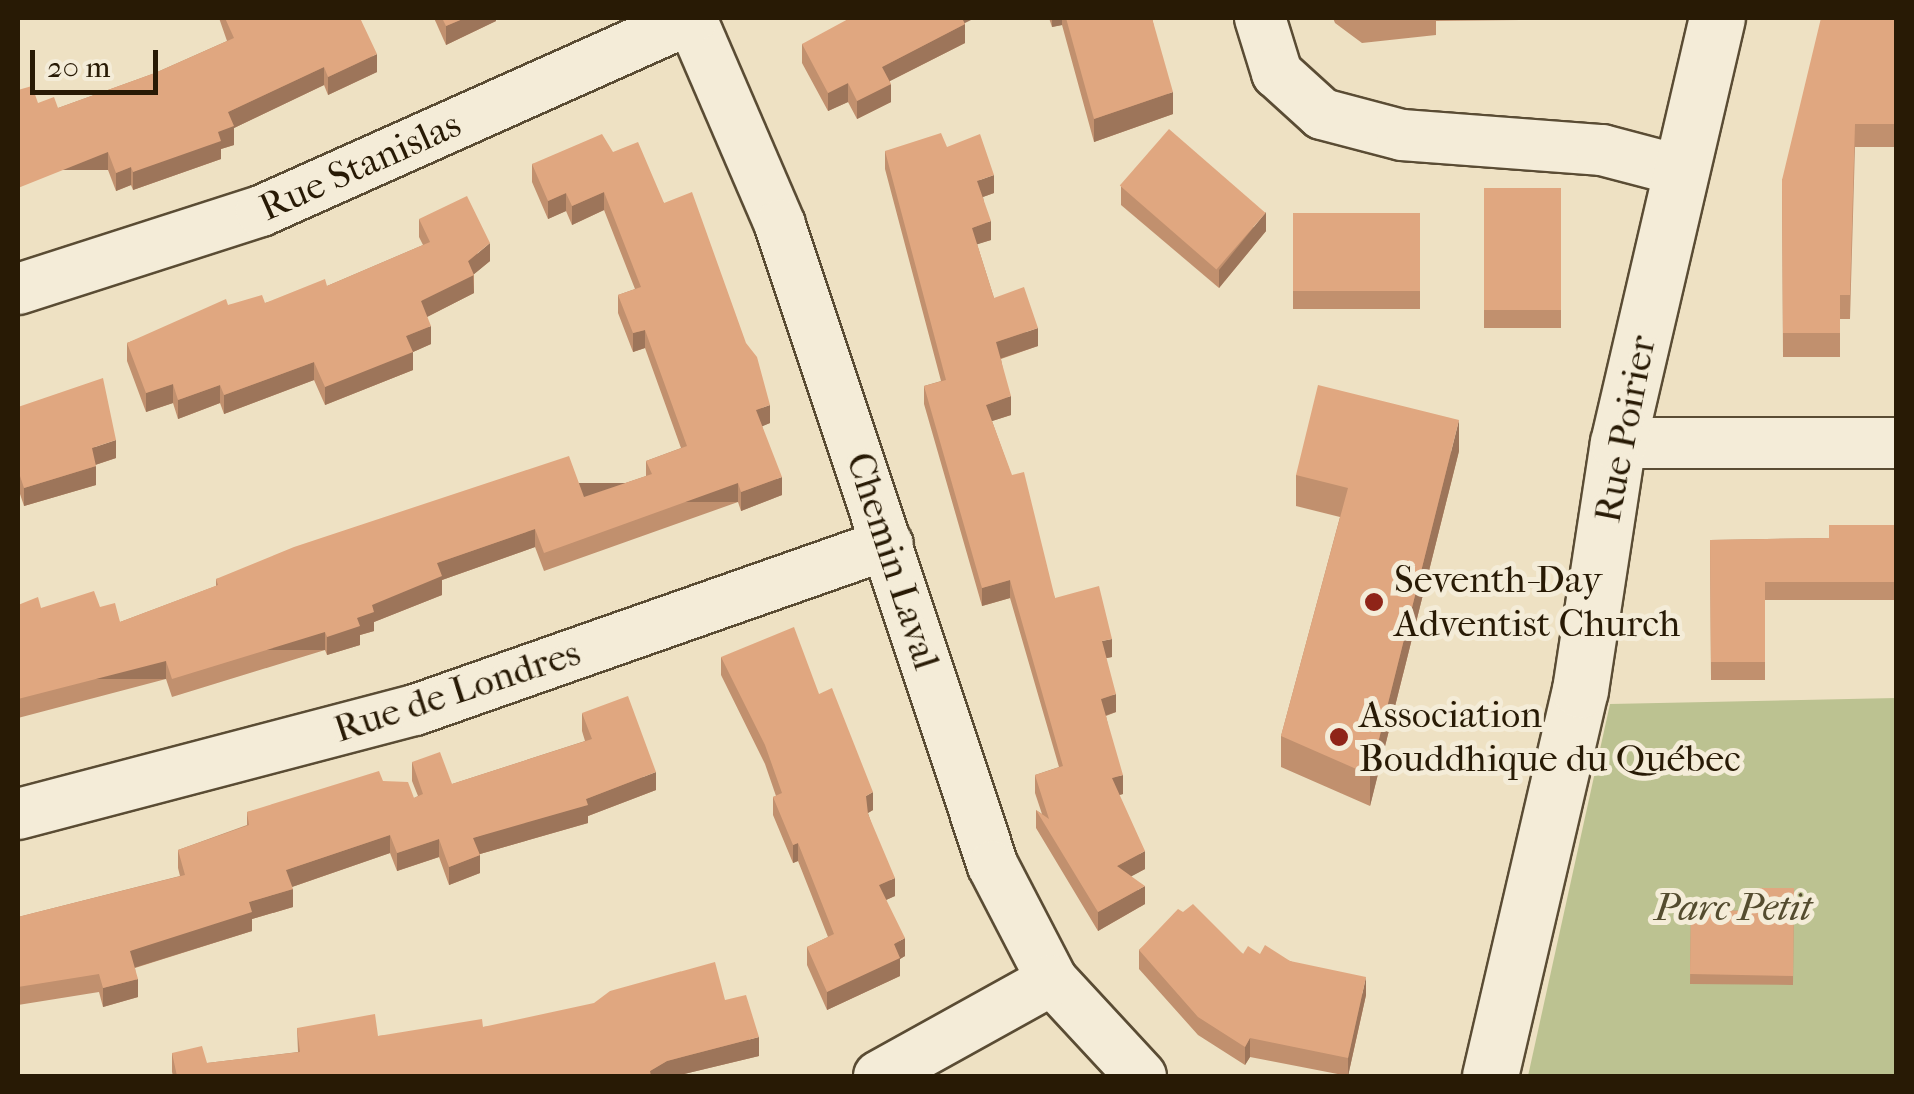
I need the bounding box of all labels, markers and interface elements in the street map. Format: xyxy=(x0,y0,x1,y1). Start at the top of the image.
scale bar xyxy=(35,30,162,92)
text: 20 m xyxy=(47,50,110,85)
street label: Rue Stanislas xyxy=(252,101,468,231)
street label: Rue Poirier xyxy=(1585,332,1665,526)
street label: Chemin Laval xyxy=(837,447,949,675)
place label: Seventh-Day Adventist Church xyxy=(1394,557,1680,646)
marker: Seventh-Day Adventist Church xyxy=(1363,591,1385,613)
street label: Rue de Londres xyxy=(328,630,586,752)
place label: Association Bouddhique du Québec xyxy=(1359,692,1741,782)
marker: Association Bouddhique du Québec xyxy=(1328,726,1350,748)
park label: Parc Petit xyxy=(1654,885,1812,931)

